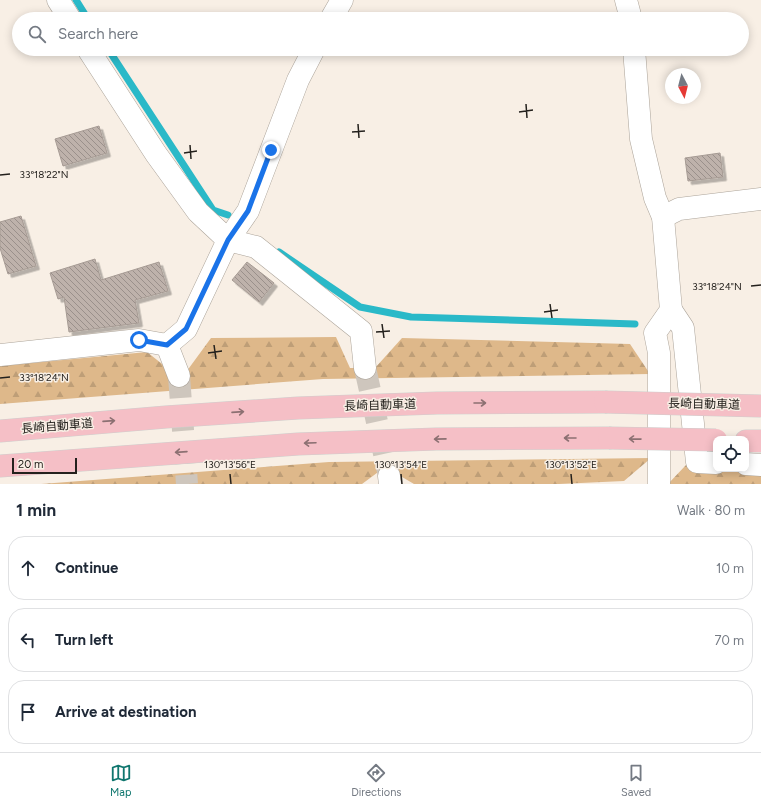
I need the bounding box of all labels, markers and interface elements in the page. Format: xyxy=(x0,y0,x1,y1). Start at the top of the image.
search box xyxy=(12,12,749,56)
icon: search xyxy=(26,23,48,45)
text: Search here xyxy=(58,25,138,43)
north arrow xyxy=(665,68,701,104)
route end xyxy=(262,141,280,159)
text: 33°18'22"N xyxy=(20,168,68,181)
text: 33°18'24"N xyxy=(692,280,742,293)
route start xyxy=(130,331,148,349)
text: 33°18'24"N xyxy=(19,371,69,384)
street label: 長崎自動車道 xyxy=(668,396,740,412)
street label: 長崎自動車道 xyxy=(344,397,416,413)
one-way arrow xyxy=(473,399,486,407)
one-way arrow xyxy=(231,409,244,416)
street label: 長崎自動車道 xyxy=(21,416,93,436)
one-way arrow xyxy=(102,418,115,425)
one-way arrow xyxy=(564,434,577,442)
one-way arrow xyxy=(434,435,447,443)
one-way arrow xyxy=(629,435,642,443)
map controls xyxy=(713,436,749,472)
button: locate xyxy=(713,436,749,472)
one-way arrow xyxy=(304,440,317,447)
one-way arrow xyxy=(175,448,188,455)
scale bar xyxy=(12,456,77,475)
text: 20 m xyxy=(18,458,43,471)
text: 130°13'56"E xyxy=(204,458,256,471)
text: 130°13'54"E xyxy=(375,458,427,471)
text: 130°13'52"E xyxy=(545,458,597,471)
text: 1 min xyxy=(16,500,56,520)
text: Walk · 80 m xyxy=(677,503,745,518)
icon: ahead xyxy=(17,557,39,579)
text: Continue xyxy=(55,559,118,577)
text: 10 m xyxy=(716,561,744,576)
icon: left xyxy=(17,629,39,651)
text: Turn left xyxy=(55,631,113,649)
text: 70 m xyxy=(714,633,744,648)
icon: arrive xyxy=(17,701,39,723)
text: Arrive at destination xyxy=(55,703,196,721)
tab: Map xyxy=(110,762,132,799)
tab: Directions xyxy=(351,762,401,799)
tab: Saved xyxy=(621,762,651,799)

